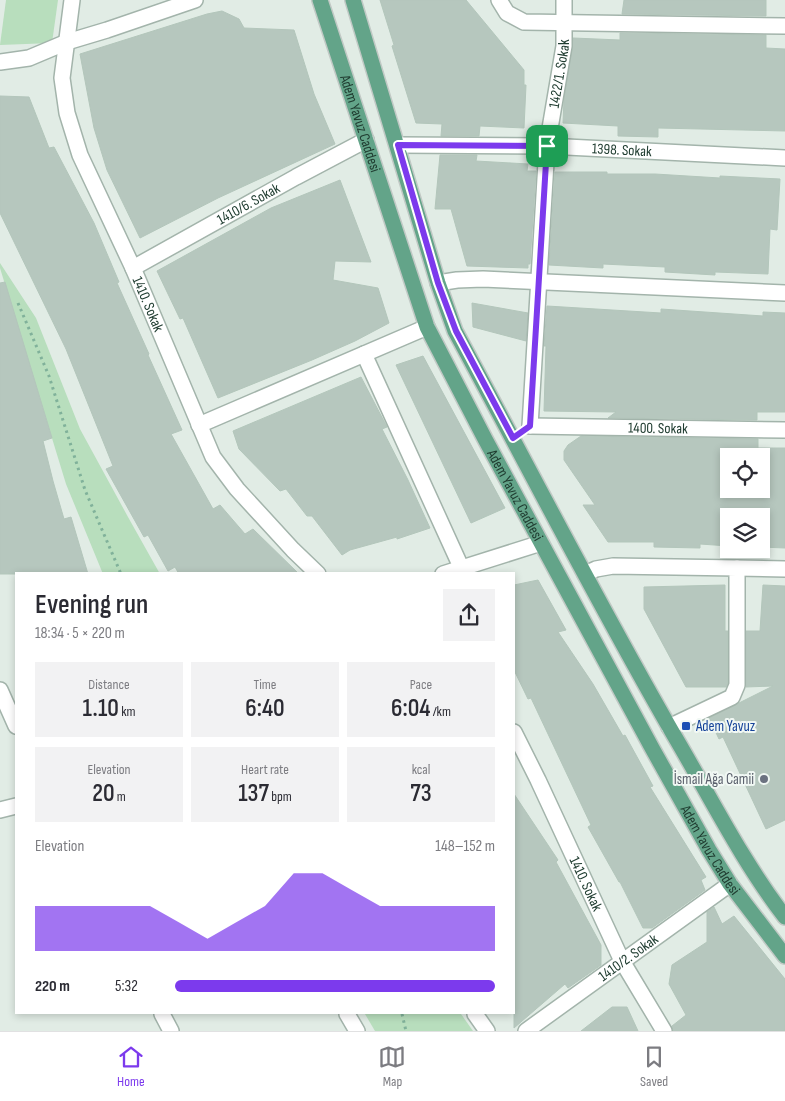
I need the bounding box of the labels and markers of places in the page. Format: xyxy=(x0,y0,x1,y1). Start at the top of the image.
pin xyxy=(526,125,568,167)
place label: Adem Yavuz xyxy=(695,717,756,736)
marker: Adem Yavuz xyxy=(680,720,692,732)
place label: İsmail Ağa Camii xyxy=(674,770,754,789)
marker: İsmail Ağa Camii xyxy=(758,773,770,785)

